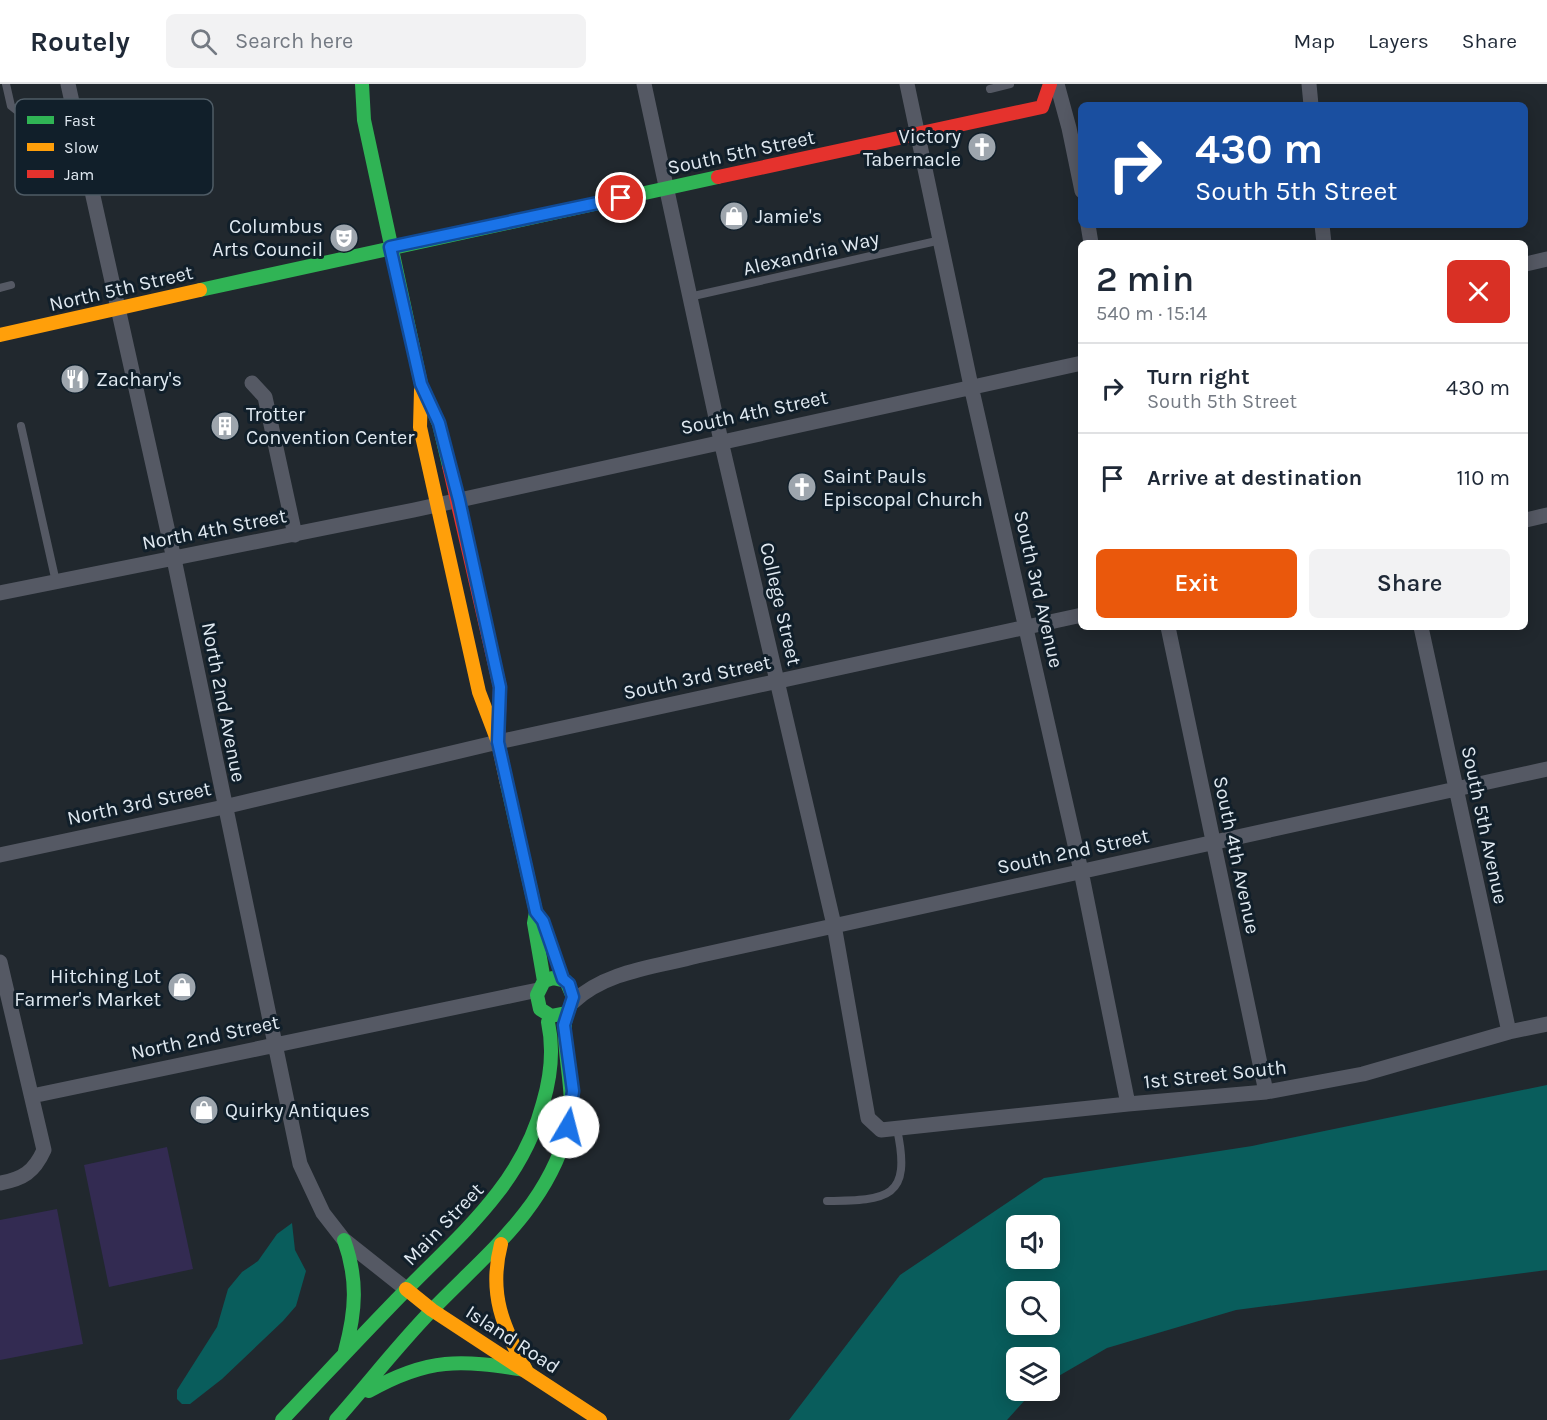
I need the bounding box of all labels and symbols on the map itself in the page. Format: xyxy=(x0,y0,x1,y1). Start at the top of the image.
legend xyxy=(15,99,213,195)
text: Fast xyxy=(64,111,95,130)
place label: Victory Tabernacle xyxy=(863,125,961,171)
street label: South 5th Street xyxy=(665,126,817,179)
church icon: Victory Tabernacle xyxy=(966,131,998,163)
text: Slow xyxy=(64,138,99,157)
text: Jam xyxy=(64,165,94,184)
pin xyxy=(595,172,646,223)
shop icon: Jamie's xyxy=(718,200,750,232)
place label: Jamie's xyxy=(755,205,822,228)
place label: Columbus Arts Council xyxy=(212,215,323,261)
theatre icon: Columbus Arts Council xyxy=(328,222,360,254)
street label: Alexandria Way xyxy=(741,227,881,280)
street label: North 5th Street xyxy=(47,261,196,316)
restaurant icon: Zachary's xyxy=(59,363,91,395)
place label: Zachary's xyxy=(96,368,182,391)
street label: South 4th Street xyxy=(678,386,830,439)
place label: Trotter Convention Center xyxy=(246,403,415,449)
building icon: Trotter Convention Center xyxy=(209,410,241,442)
place label: Saint Pauls Episcopal Church xyxy=(823,465,983,511)
church icon: Saint Pauls Episcopal Church xyxy=(786,471,818,503)
street label: North 4th Street xyxy=(140,504,289,555)
street label: South 3rd Avenue xyxy=(1009,508,1068,670)
street label: College Street xyxy=(755,540,806,668)
street label: North 2nd Avenue xyxy=(197,620,250,784)
street label: South 3rd Street xyxy=(621,651,773,704)
street label: South 5th Avenue xyxy=(1457,744,1512,906)
street label: South 4th Avenue xyxy=(1209,774,1264,936)
street label: North 3rd Street xyxy=(65,777,214,830)
street label: South 2nd Street xyxy=(995,824,1152,879)
place label: Hitching Lot Farmer's Market xyxy=(14,965,161,1011)
shop icon: Hitching Lot Farmer's Market xyxy=(166,971,198,1003)
street label: North 2nd Street xyxy=(129,1010,282,1064)
street label: 1st Street South xyxy=(1142,1056,1288,1093)
shop icon: Quirky Antiques xyxy=(188,1094,220,1126)
position arrow xyxy=(536,1095,600,1159)
place label: Quirky Antiques xyxy=(225,1099,370,1122)
street label: Main Street xyxy=(398,1178,489,1270)
street label: Island Road xyxy=(461,1301,564,1378)

